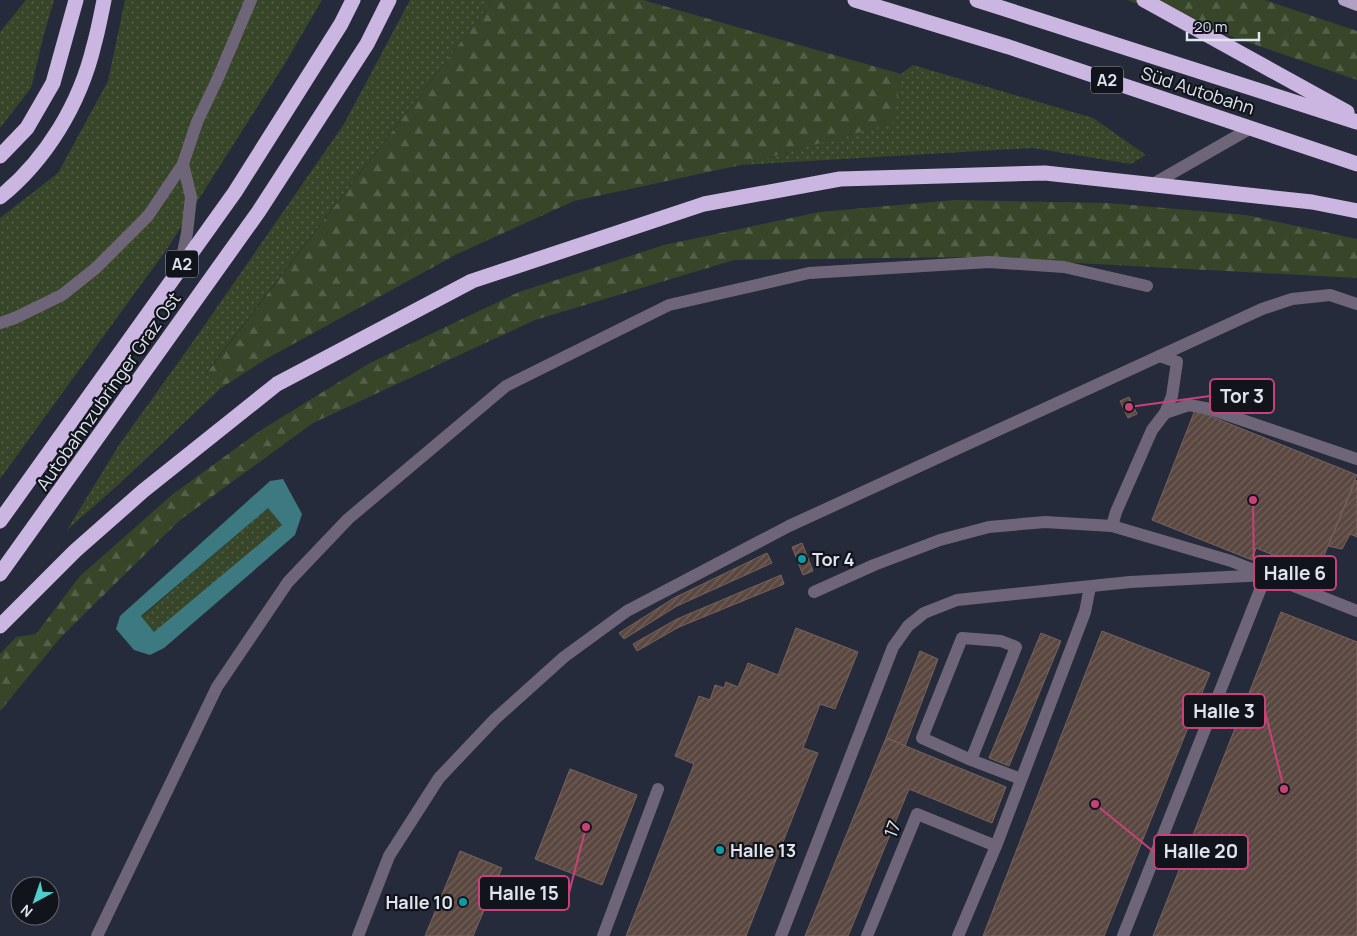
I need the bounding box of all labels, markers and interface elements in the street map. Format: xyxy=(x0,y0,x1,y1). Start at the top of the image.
scale bar xyxy=(1187,10,1260,42)
text: 20 m xyxy=(1194,16,1227,37)
street label: Süd Autobahn xyxy=(1138,60,1258,120)
road number: A2 xyxy=(1091,66,1123,94)
road number: A2 xyxy=(166,250,198,278)
street label: Autobahnzubringer Graz Ost xyxy=(30,287,186,495)
callout: Tor 3 xyxy=(1210,379,1274,413)
text: Tor 3 xyxy=(1220,383,1264,409)
place label: Tor 4 xyxy=(812,547,854,571)
marker: Tor 4 xyxy=(796,553,808,565)
callout: Halle 6 xyxy=(1254,556,1336,590)
text: Halle 6 xyxy=(1264,560,1326,586)
callout: Halle 3 xyxy=(1183,694,1265,728)
text: Halle 3 xyxy=(1193,698,1255,724)
street label: 17 xyxy=(878,817,906,841)
callout: Halle 20 xyxy=(1154,835,1248,869)
place label: Halle 13 xyxy=(730,838,796,862)
text: Halle 20 xyxy=(1164,838,1238,864)
marker: Halle 13 xyxy=(714,844,726,856)
north arrow xyxy=(10,876,60,926)
callout: Halle 15 xyxy=(479,876,569,910)
text: Halle 15 xyxy=(489,880,559,906)
place label: Halle 10 xyxy=(385,890,453,914)
marker: Halle 10 xyxy=(457,896,469,908)
text: N xyxy=(16,901,36,922)

